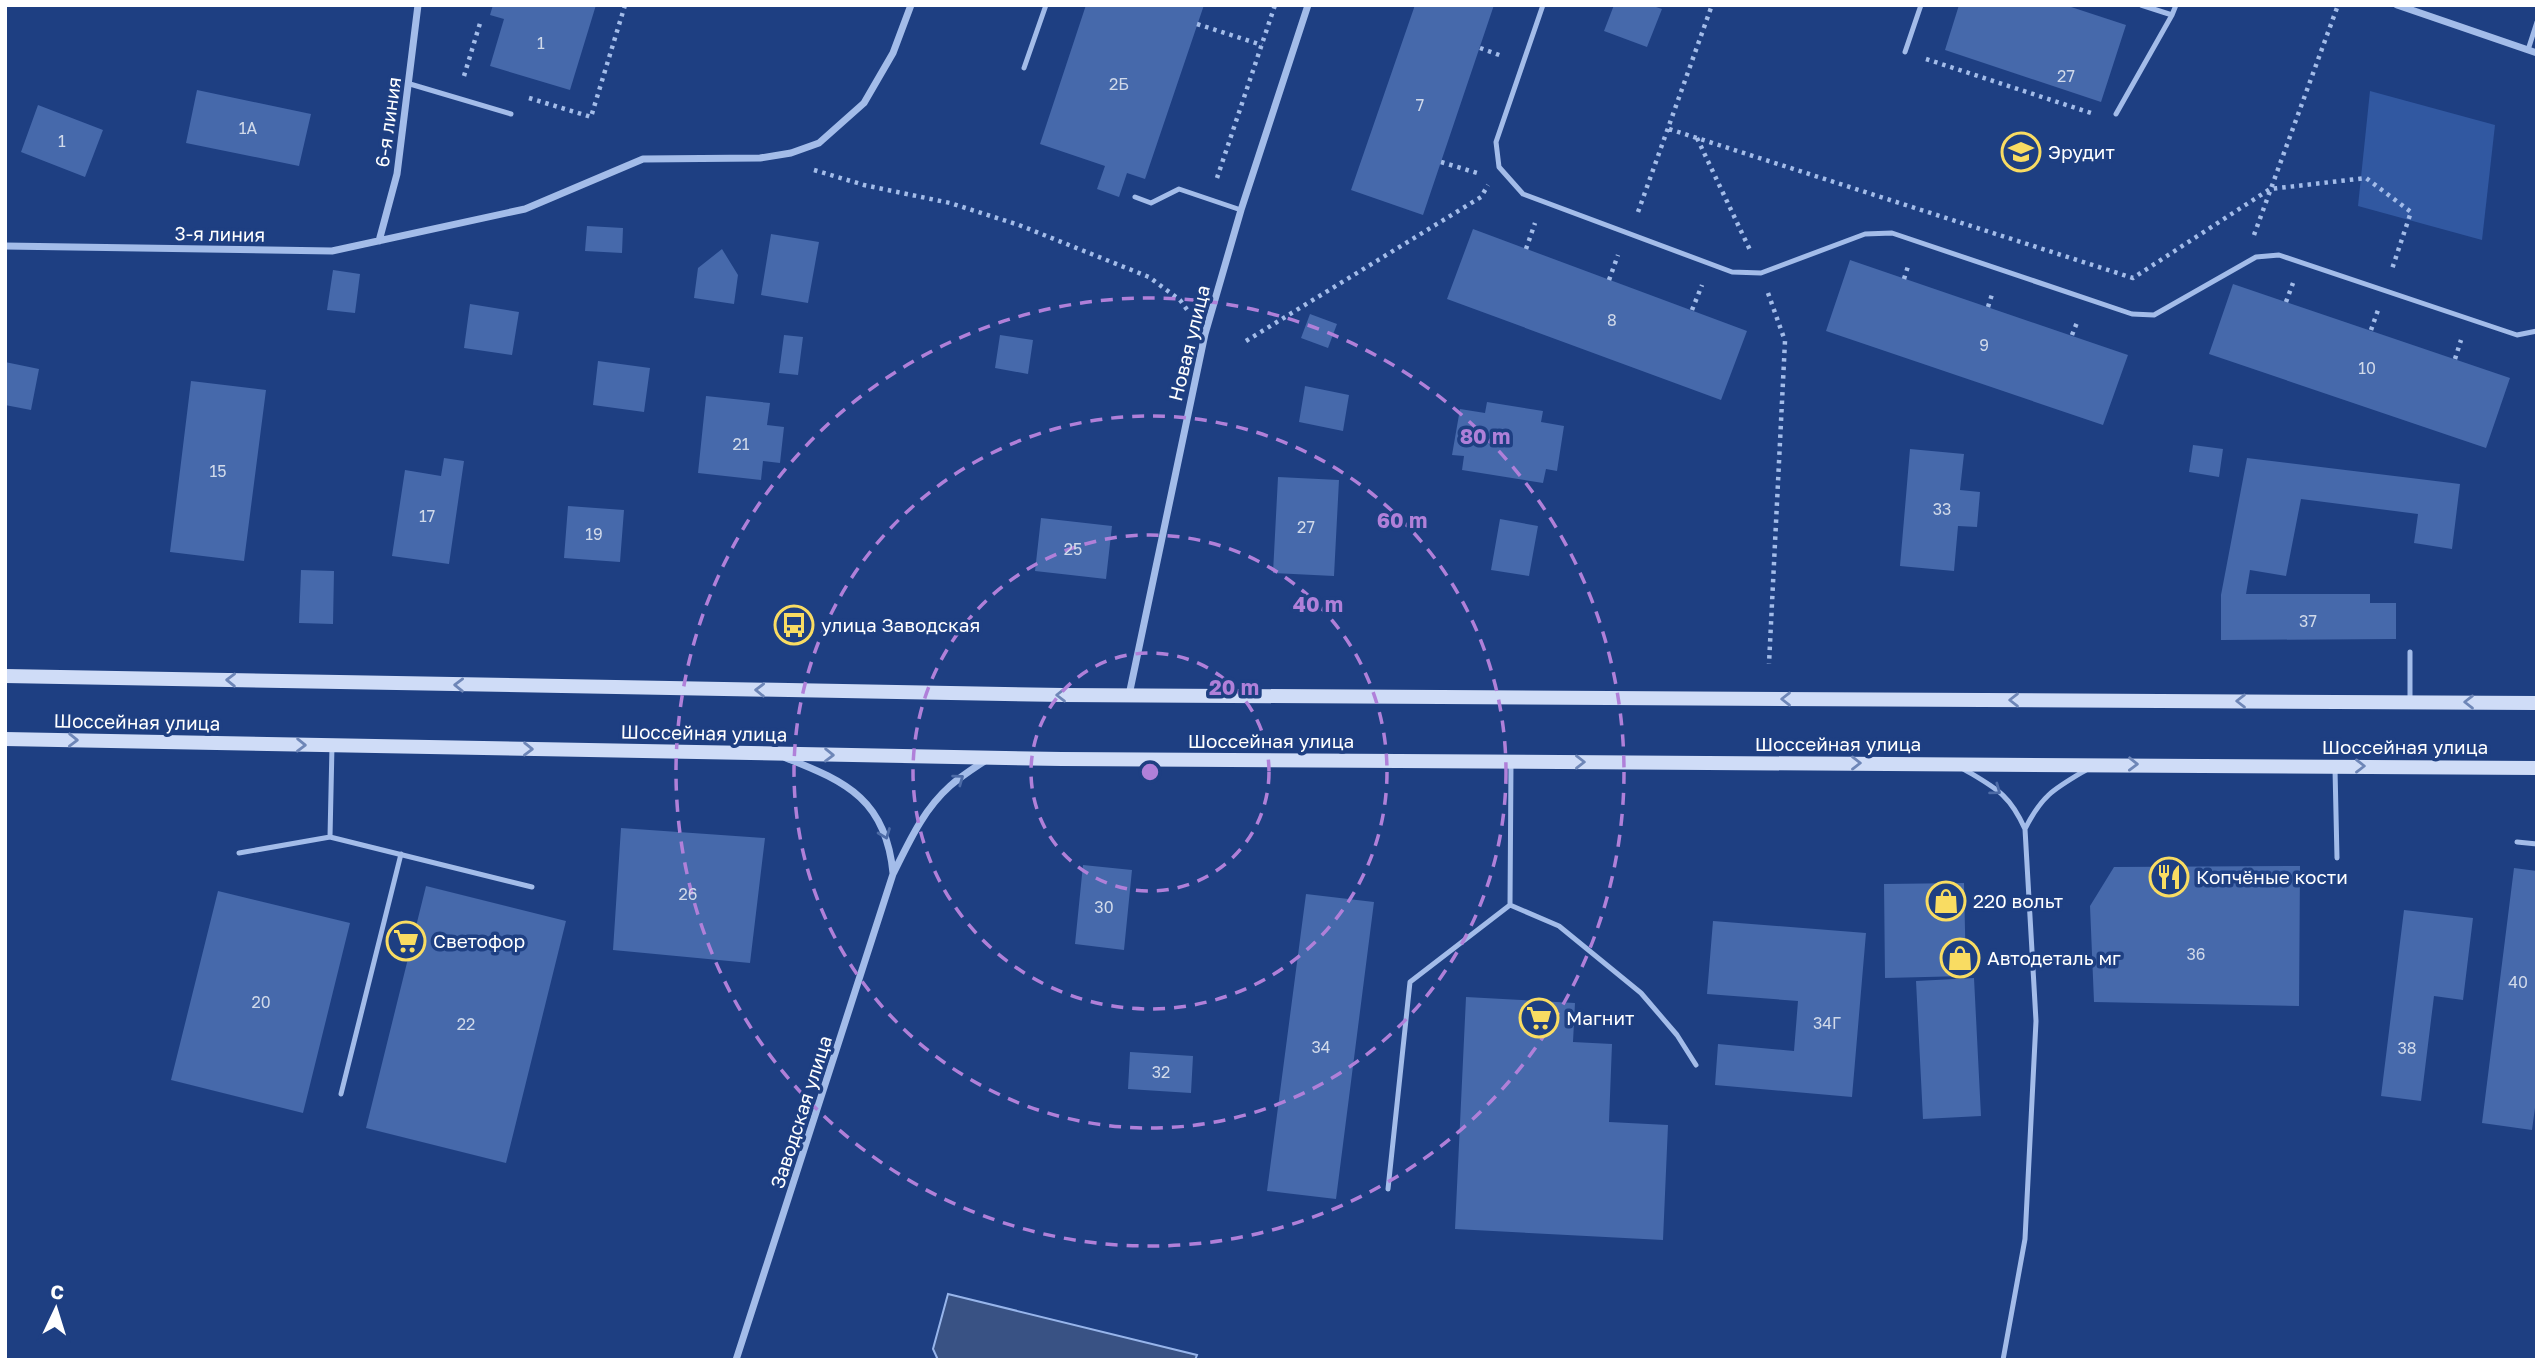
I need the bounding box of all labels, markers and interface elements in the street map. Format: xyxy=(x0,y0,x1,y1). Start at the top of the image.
house number: 1 xyxy=(537,33,545,53)
house number: 27 xyxy=(2057,66,2075,86)
house number: 2Б xyxy=(1109,74,1129,94)
street label: 6-я линия xyxy=(370,75,405,169)
house number: 7 xyxy=(1416,95,1424,115)
house number: 1А xyxy=(239,118,258,138)
house number: 1 xyxy=(58,131,66,151)
school or university icon: Эрудит xyxy=(2000,131,2042,173)
place label: Эрудит xyxy=(2048,140,2115,163)
street label: 3-я линия xyxy=(174,221,266,246)
street label: Новая улица xyxy=(1163,283,1214,403)
house number: 8 xyxy=(1607,310,1617,330)
house number: 9 xyxy=(1979,335,1989,355)
house number: 10 xyxy=(2358,358,2376,378)
text: 80 m xyxy=(1460,423,1510,449)
house number: 21 xyxy=(732,434,750,454)
house number: 15 xyxy=(209,461,227,481)
house number: 33 xyxy=(1933,499,1951,519)
house number: 17 xyxy=(419,506,435,526)
text: 60 m xyxy=(1377,507,1427,533)
house number: 27 xyxy=(1297,517,1315,537)
house number: 19 xyxy=(585,524,603,544)
house number: 25 xyxy=(1064,539,1082,559)
text: 40 m xyxy=(1293,591,1343,617)
bus stop icon: улица Заводская xyxy=(773,604,815,646)
house number: 37 xyxy=(2299,611,2317,631)
place label: улица Заводская xyxy=(821,613,980,636)
one-way arrow xyxy=(225,673,236,688)
text: 20 m xyxy=(1209,674,1259,700)
one-way arrow xyxy=(453,677,464,692)
one-way arrow xyxy=(754,682,764,698)
one-way arrow xyxy=(1055,687,1065,703)
one-way arrow xyxy=(1780,691,1791,707)
one-way arrow xyxy=(2008,692,2018,708)
one-way arrow xyxy=(2235,693,2246,709)
one-way arrow xyxy=(2463,694,2473,710)
street label: Шоссейная улица xyxy=(53,709,221,734)
street label: Шоссейная улица xyxy=(620,720,788,745)
street label: Шоссейная улица xyxy=(1188,729,1354,752)
one-way arrow xyxy=(69,732,79,748)
street label: Шоссейная улица xyxy=(1755,732,1921,755)
street label: Шоссейная улица xyxy=(2322,735,2488,758)
one-way arrow xyxy=(296,737,307,752)
one-way arrow xyxy=(524,741,534,757)
one-way arrow xyxy=(825,747,835,763)
one-way arrow xyxy=(1575,754,1585,770)
one-way arrow xyxy=(1851,755,1862,771)
one-way arrow xyxy=(2127,757,2138,772)
one-way arrow xyxy=(2355,759,2366,774)
centre of rings xyxy=(1138,760,1162,784)
one-way arrow xyxy=(951,775,964,787)
one-way arrow xyxy=(1989,782,2001,794)
one-way arrow xyxy=(876,828,890,840)
restaurant icon: Копчёные кости xyxy=(2148,856,2190,898)
place label: Копчёные кости xyxy=(2196,865,2348,888)
shop icon: 220 вольт xyxy=(1925,880,1967,922)
house number: 26 xyxy=(679,884,697,904)
place label: 220 вольт xyxy=(1973,889,2063,912)
house number: 30 xyxy=(1094,897,1114,917)
supermarket icon: Светофор xyxy=(385,920,427,962)
place label: Светофор xyxy=(433,929,525,952)
shop icon: Автодеталь мг xyxy=(1939,937,1981,979)
house number: 36 xyxy=(2186,944,2206,964)
place label: Автодеталь мг xyxy=(1987,946,2121,969)
house number: 40 xyxy=(2508,972,2528,992)
house number: 20 xyxy=(251,992,271,1012)
supermarket icon: Магнит xyxy=(1518,997,1560,1039)
place label: Магнит xyxy=(1566,1006,1634,1029)
house number: 34Г xyxy=(1813,1013,1841,1033)
house number: 22 xyxy=(457,1014,475,1034)
street label: Заводская улица xyxy=(765,1032,836,1191)
house number: 34 xyxy=(1311,1037,1331,1057)
house number: 38 xyxy=(2397,1038,2417,1058)
house number: 32 xyxy=(1152,1062,1170,1082)
north arrow xyxy=(21,1274,91,1344)
text: С xyxy=(50,1280,65,1303)

